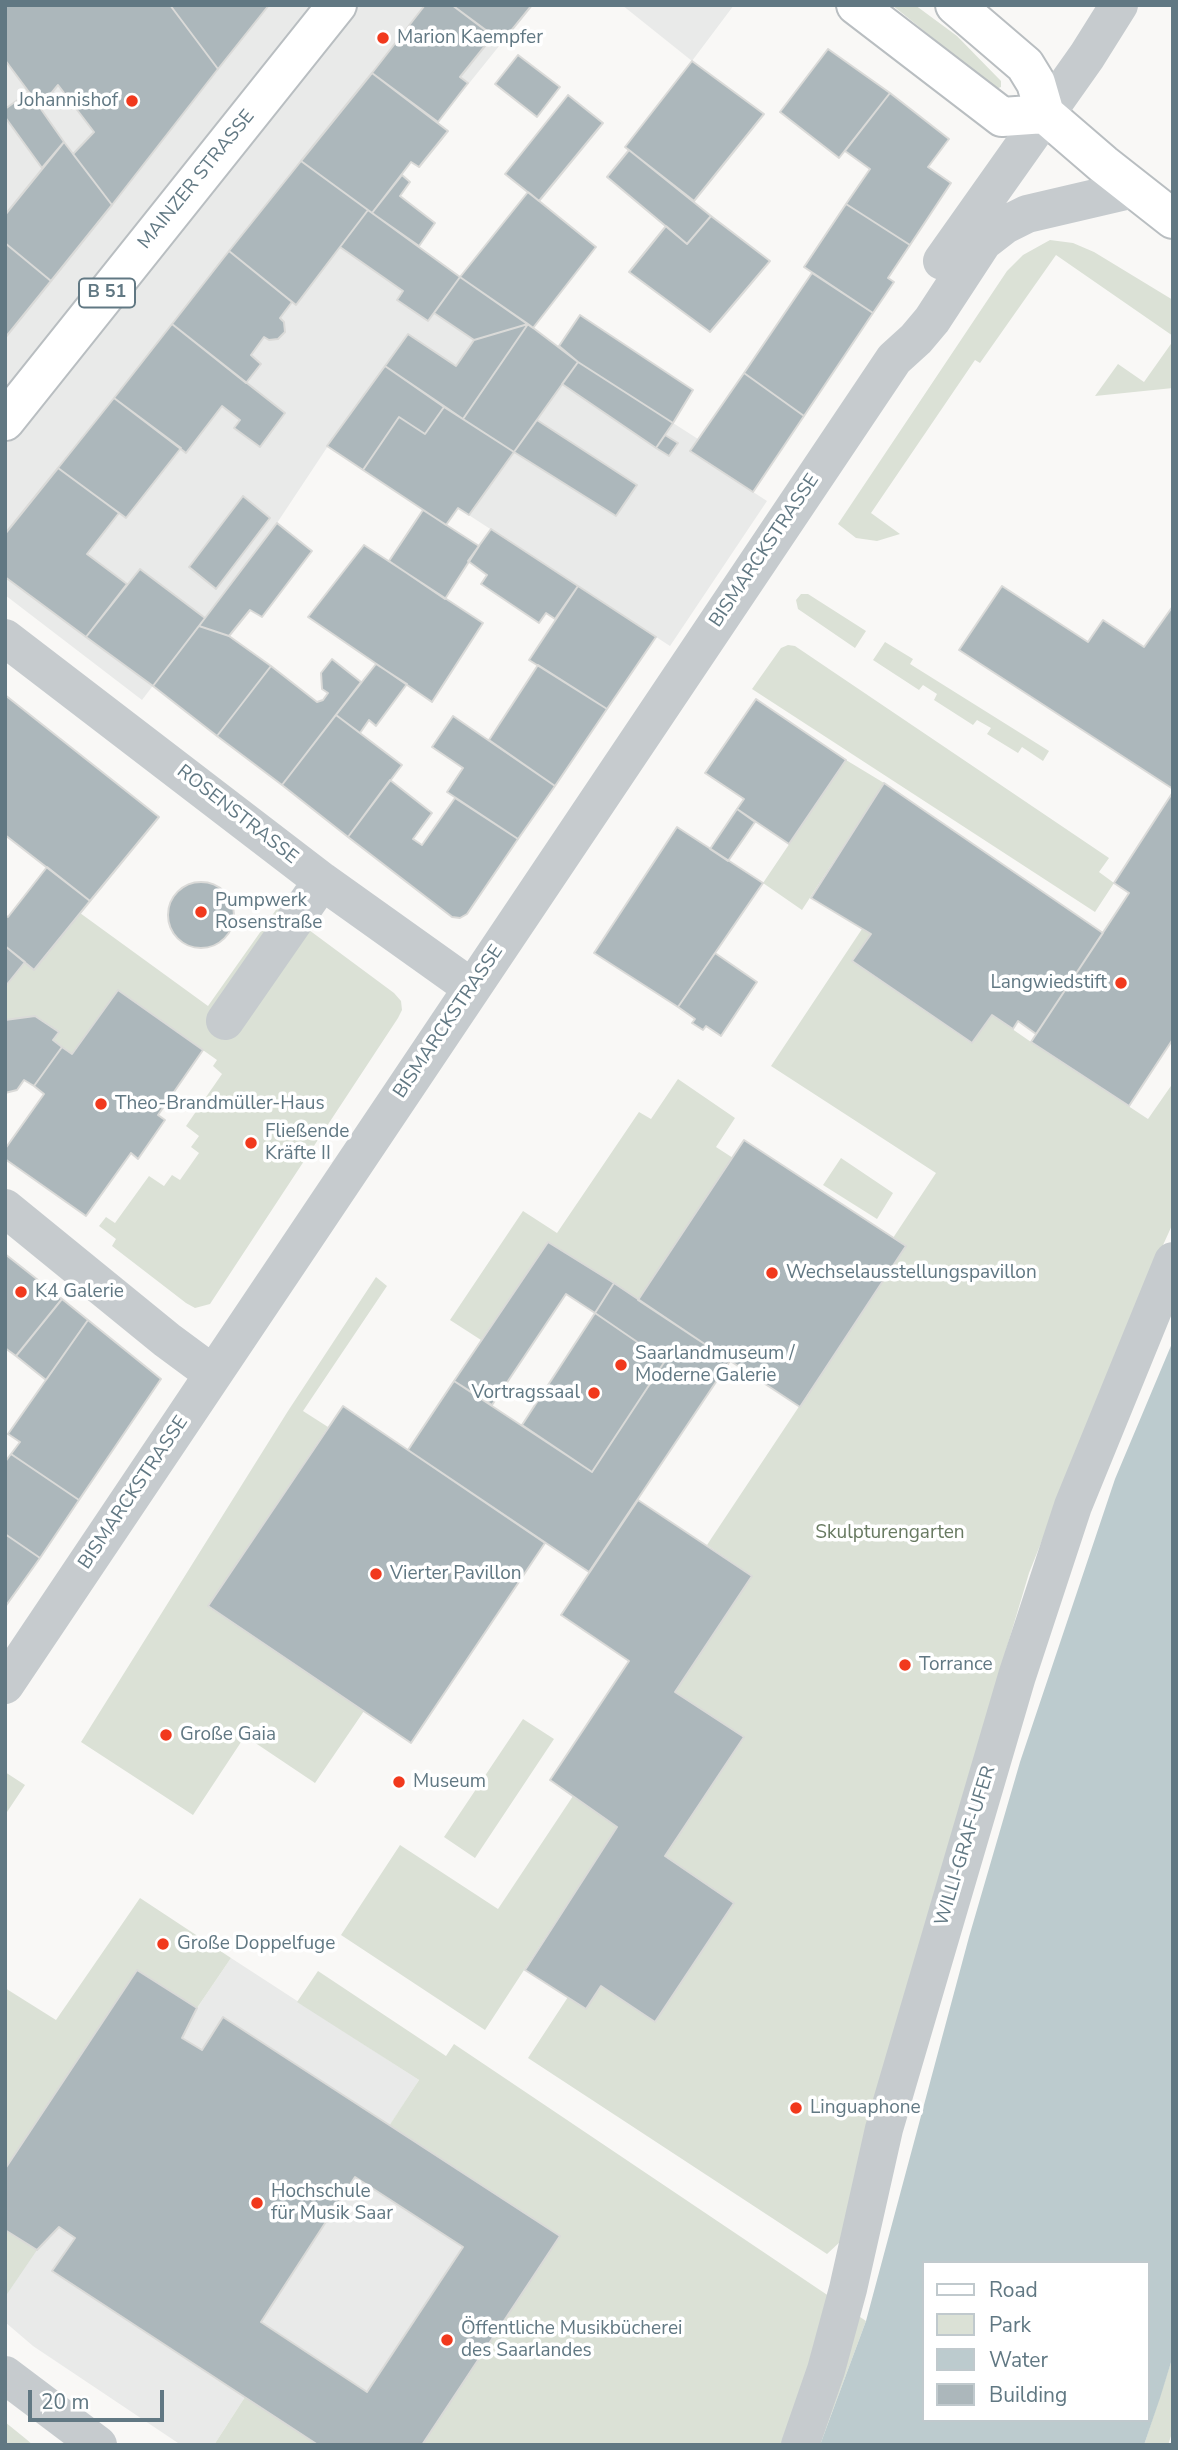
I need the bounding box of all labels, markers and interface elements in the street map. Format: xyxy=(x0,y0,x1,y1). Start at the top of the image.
place label: Marion Kaempfer xyxy=(397,27,543,49)
marker: Marion Kaempfer xyxy=(375,30,391,46)
place label: Johannishof xyxy=(18,90,118,112)
marker: Johannishof xyxy=(124,93,140,109)
street label: MAINZER STRASSE xyxy=(134,106,260,254)
road number: B 51 xyxy=(79,278,135,307)
street label: BISMARCKSTRASSE xyxy=(705,470,825,632)
street label: ROSENSTRASSE xyxy=(172,761,302,869)
place label: Pumpwerk Rosenstraße xyxy=(215,890,322,934)
marker: Pumpwerk Rosenstraße xyxy=(193,904,209,920)
street label: BISMARCKSTRASSE xyxy=(389,941,509,1103)
place label: Langwiedstift xyxy=(990,972,1107,994)
marker: Langwiedstift xyxy=(1113,975,1129,991)
place label: Theo-Brandmüller-Haus xyxy=(115,1093,325,1115)
marker: Theo-Brandmüller-Haus xyxy=(93,1096,109,1112)
place label: Fließende Kräfte II xyxy=(265,1121,349,1165)
marker: Fließende Kräfte II xyxy=(243,1135,259,1151)
place label: Wechselausstellungspavillon xyxy=(786,1262,1037,1284)
marker: Wechselausstellungspavillon xyxy=(764,1265,780,1281)
place label: K4 Galerie xyxy=(35,1281,124,1303)
marker: K4 Galerie xyxy=(13,1284,29,1300)
place label: Saarlandmuseum / Moderne Galerie xyxy=(635,1343,795,1387)
marker: Saarlandmuseum / Moderne Galerie xyxy=(613,1357,629,1373)
place label: Vortragssaal xyxy=(472,1382,580,1404)
marker: Vortragssaal xyxy=(586,1385,602,1401)
street label: BISMARCKSTRASSE xyxy=(74,1412,194,1574)
park label: Skulpturengarten xyxy=(815,1522,965,1544)
place label: Vierter Pavillon xyxy=(390,1563,522,1585)
marker: Vierter Pavillon xyxy=(368,1566,384,1582)
place label: Torrance xyxy=(919,1654,993,1676)
marker: Torrance xyxy=(897,1657,913,1673)
place label: Große Gaia xyxy=(180,1724,276,1746)
marker: Große Gaia xyxy=(158,1727,174,1743)
street label: WILLI-GRAF-UFER xyxy=(931,1763,1001,1929)
place label: Museum xyxy=(413,1771,486,1793)
marker: Museum xyxy=(391,1774,407,1790)
place label: Große Doppelfuge xyxy=(177,1933,335,1955)
marker: Große Doppelfuge xyxy=(155,1936,171,1952)
place label: Linguaphone xyxy=(810,2097,921,2119)
marker: Linguaphone xyxy=(788,2100,804,2116)
place label: Hochschule für Musik Saar xyxy=(271,2181,393,2225)
marker: Hochschule für Musik Saar xyxy=(249,2195,265,2211)
legend xyxy=(922,2261,1150,2422)
text: Road xyxy=(989,2276,1038,2304)
text: Park xyxy=(989,2311,1031,2339)
place label: Öffentliche Musikbücherei des Saarlandes xyxy=(461,2318,682,2362)
marker: Öffentliche Musikbücherei des Saarlandes xyxy=(439,2332,455,2348)
text: Water xyxy=(989,2346,1048,2374)
scale bar xyxy=(32,2376,168,2420)
text: Building xyxy=(989,2381,1067,2409)
text: 20 m xyxy=(41,2388,90,2416)

